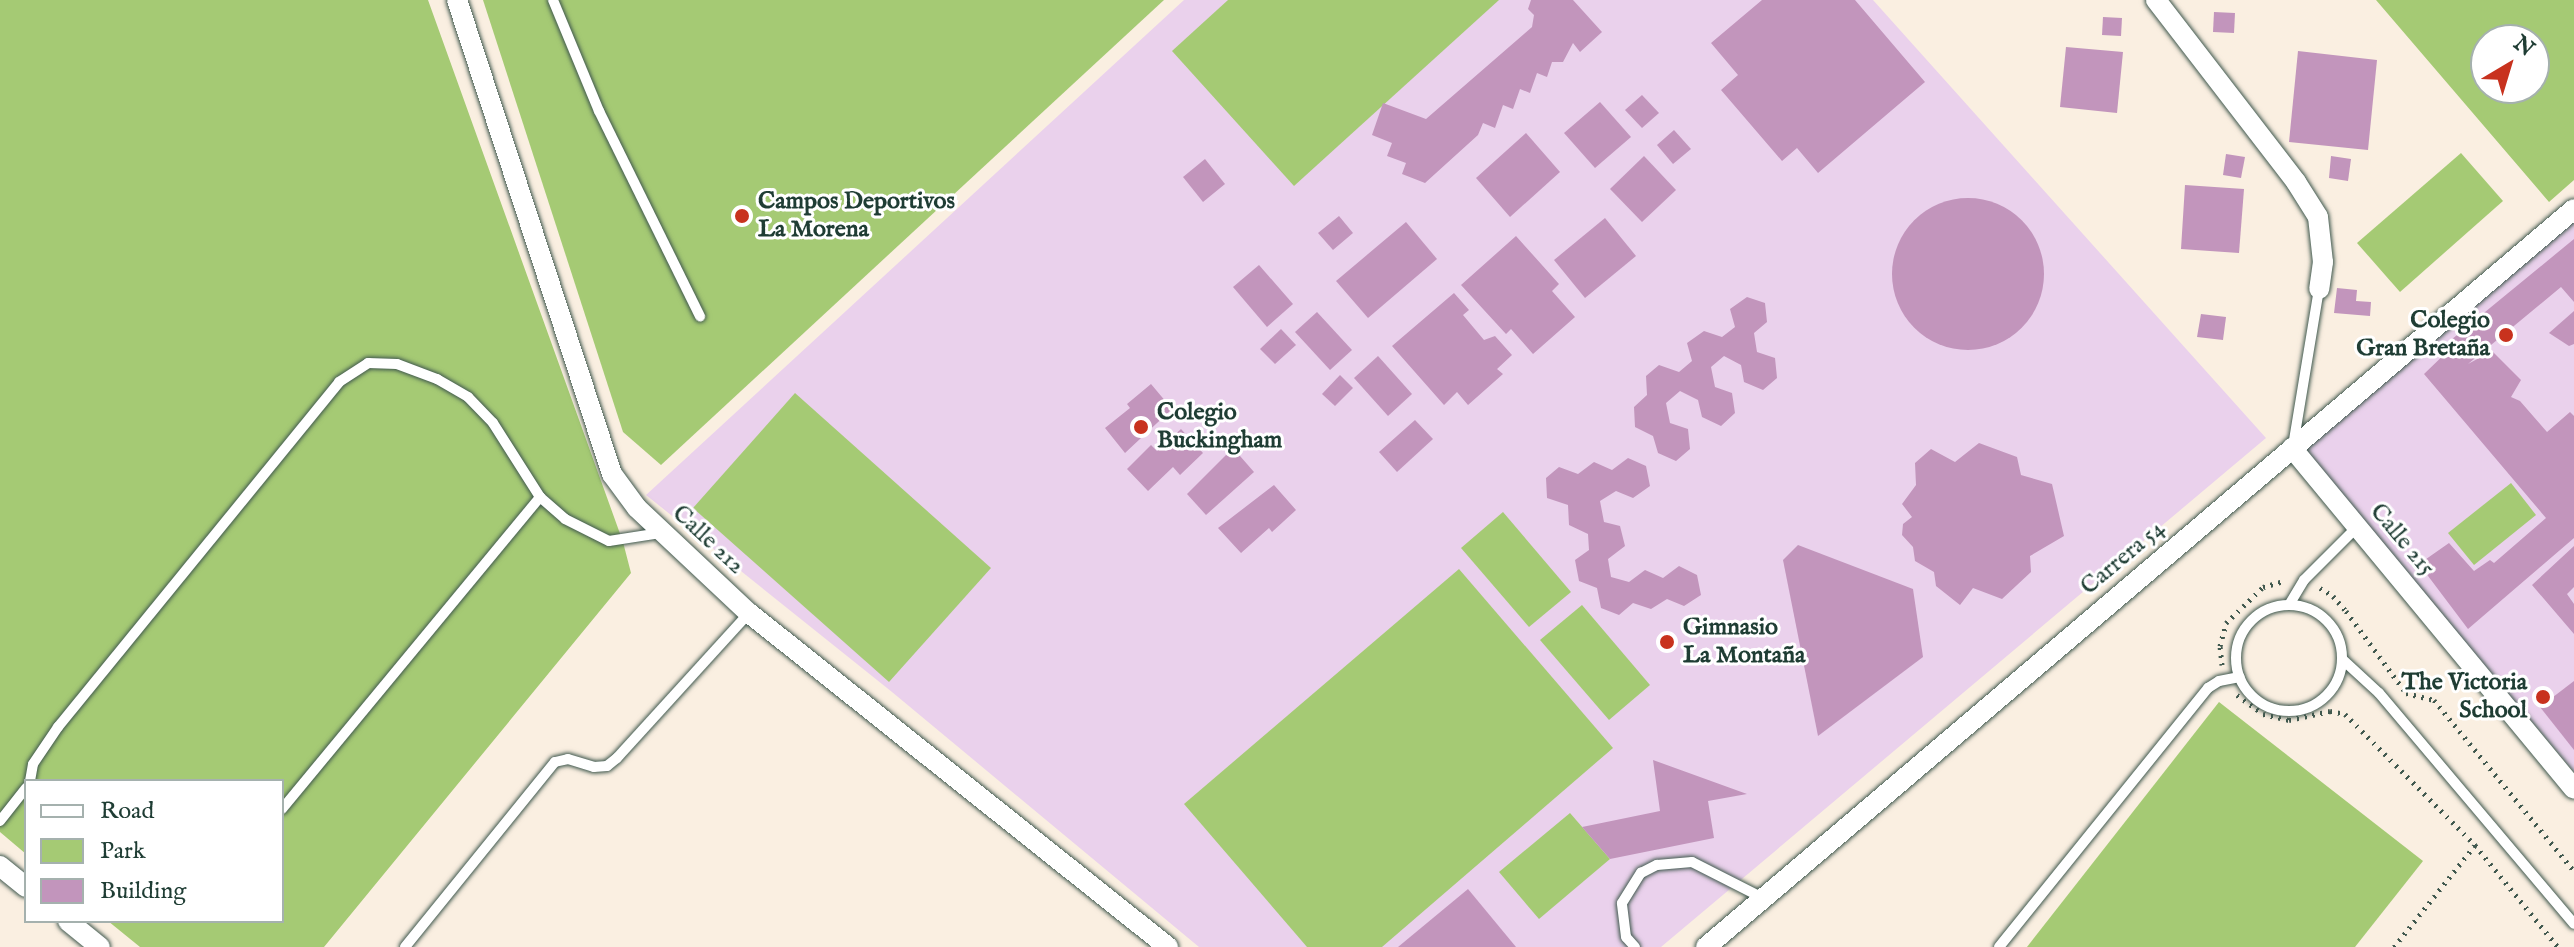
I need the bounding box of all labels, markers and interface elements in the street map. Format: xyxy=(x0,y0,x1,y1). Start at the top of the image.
north arrow xyxy=(2470,24,2550,104)
text: N xyxy=(2507,30,2540,64)
place label: Campos Deportivos La Morena xyxy=(758,188,955,244)
marker: Campos Deportivos La Morena xyxy=(733,207,751,225)
place label: Colegio Gran Bretaña xyxy=(2356,307,2490,363)
marker: Colegio Gran Bretaña xyxy=(2497,326,2515,344)
place label: Colegio Buckingham xyxy=(1157,399,1282,455)
marker: Colegio Buckingham xyxy=(1132,418,1150,436)
street label: Calle 215 xyxy=(2363,498,2441,582)
street label: Calle 212 xyxy=(666,499,750,581)
street label: Carrera 54 xyxy=(2075,515,2171,601)
place label: Gimnasio La Montaña xyxy=(1683,614,1805,670)
marker: Gimnasio La Montaña xyxy=(1658,633,1676,651)
place label: The Victoria School xyxy=(2402,669,2527,725)
marker: The Victoria School xyxy=(2534,688,2552,706)
legend xyxy=(24,779,284,923)
text: Road xyxy=(100,796,154,827)
text: Park xyxy=(100,836,146,867)
text: Building xyxy=(100,876,186,907)

